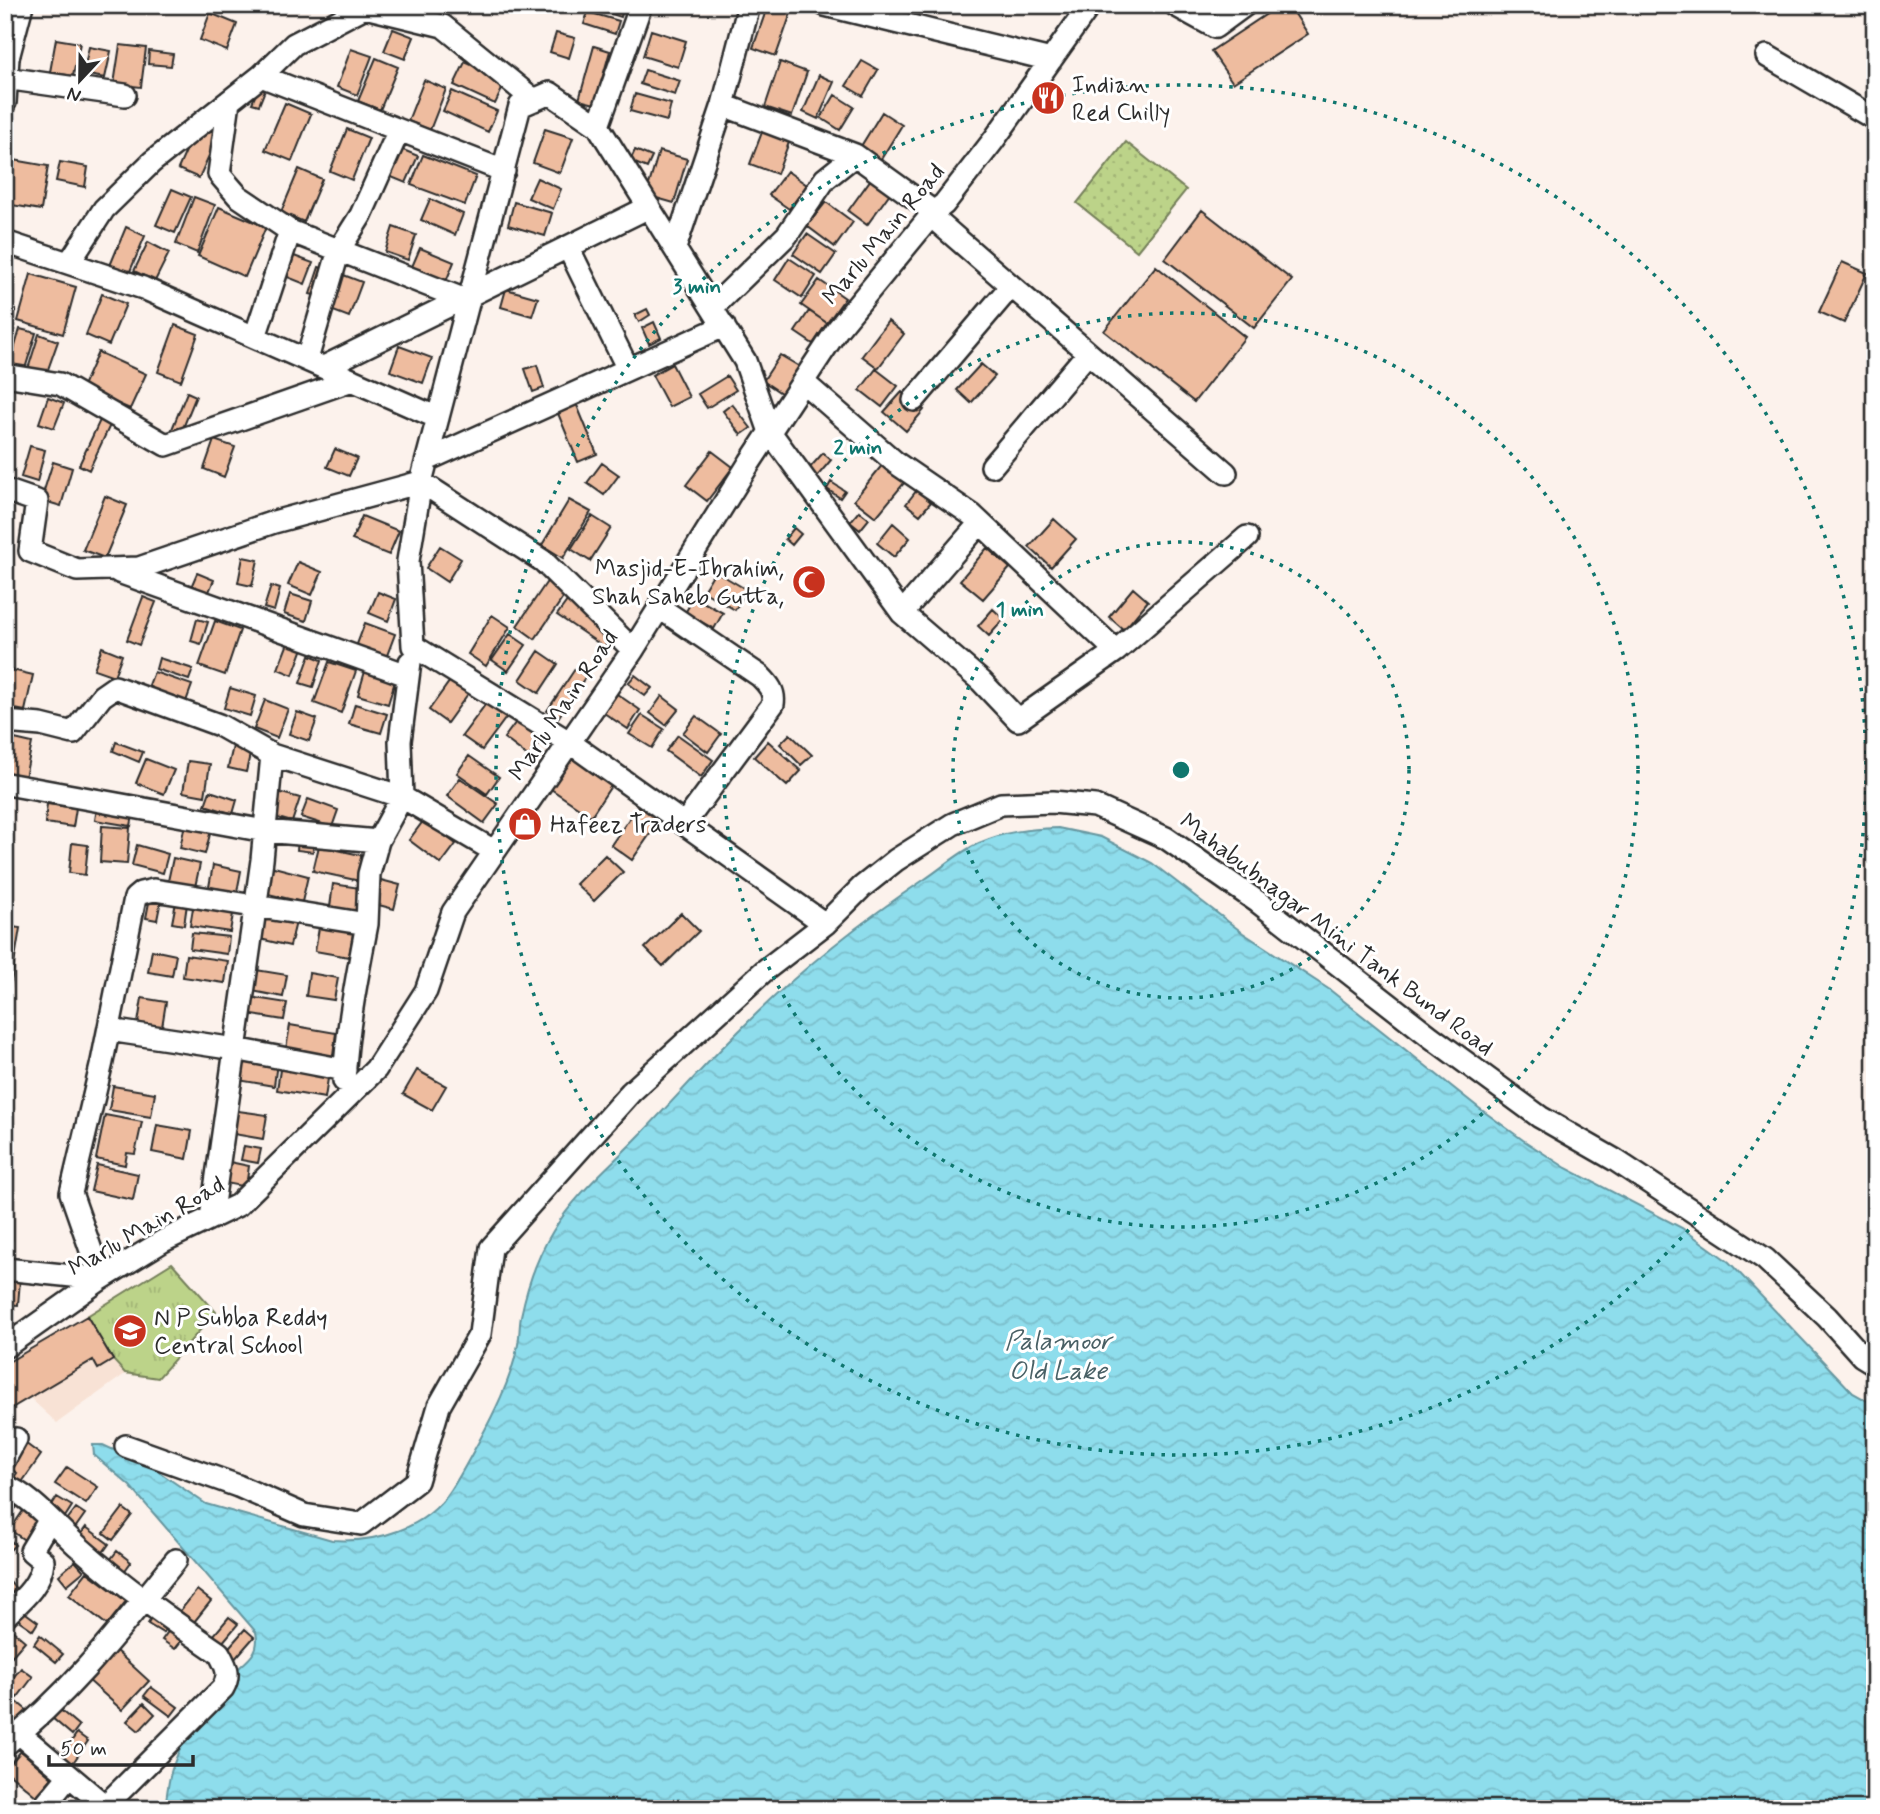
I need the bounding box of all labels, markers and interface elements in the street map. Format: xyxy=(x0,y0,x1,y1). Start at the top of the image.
north arrow xyxy=(46,46,116,116)
place label: Indian Red Chilly xyxy=(1072,70,1170,129)
restaurant icon: Indian Red Chilly xyxy=(1029,79,1067,117)
text: N xyxy=(64,80,85,108)
street label: Marlu Main Road xyxy=(816,158,952,312)
text: 3 min xyxy=(673,273,721,301)
text: 2 min xyxy=(833,434,883,462)
place label: Masjid-E-Ibrahim, Shah Saheb Gutta, xyxy=(592,554,784,613)
mosque icon: Masjid-E-Ibrahim, Shah Saheb Gutta, xyxy=(790,563,828,601)
text: 1 min xyxy=(996,596,1044,624)
street label: Marlu Main Road xyxy=(502,624,626,787)
centre of rings xyxy=(1169,758,1193,782)
shop icon: Hafeez Traders xyxy=(506,805,544,843)
street label: Mahabubnagar Mini Tank Bund Road xyxy=(1172,807,1499,1065)
place label: Hafeez Traders xyxy=(550,810,707,841)
street label: Marlu Main Road xyxy=(63,1170,230,1285)
place label: N P Subba Reddy Central School xyxy=(154,1303,328,1362)
school or university icon: N P Subba Reddy Central School xyxy=(111,1312,149,1350)
water label: Palamoor Old Lake xyxy=(1005,1325,1114,1389)
scale bar xyxy=(49,1723,192,1767)
text: 50 m xyxy=(60,1735,107,1763)

